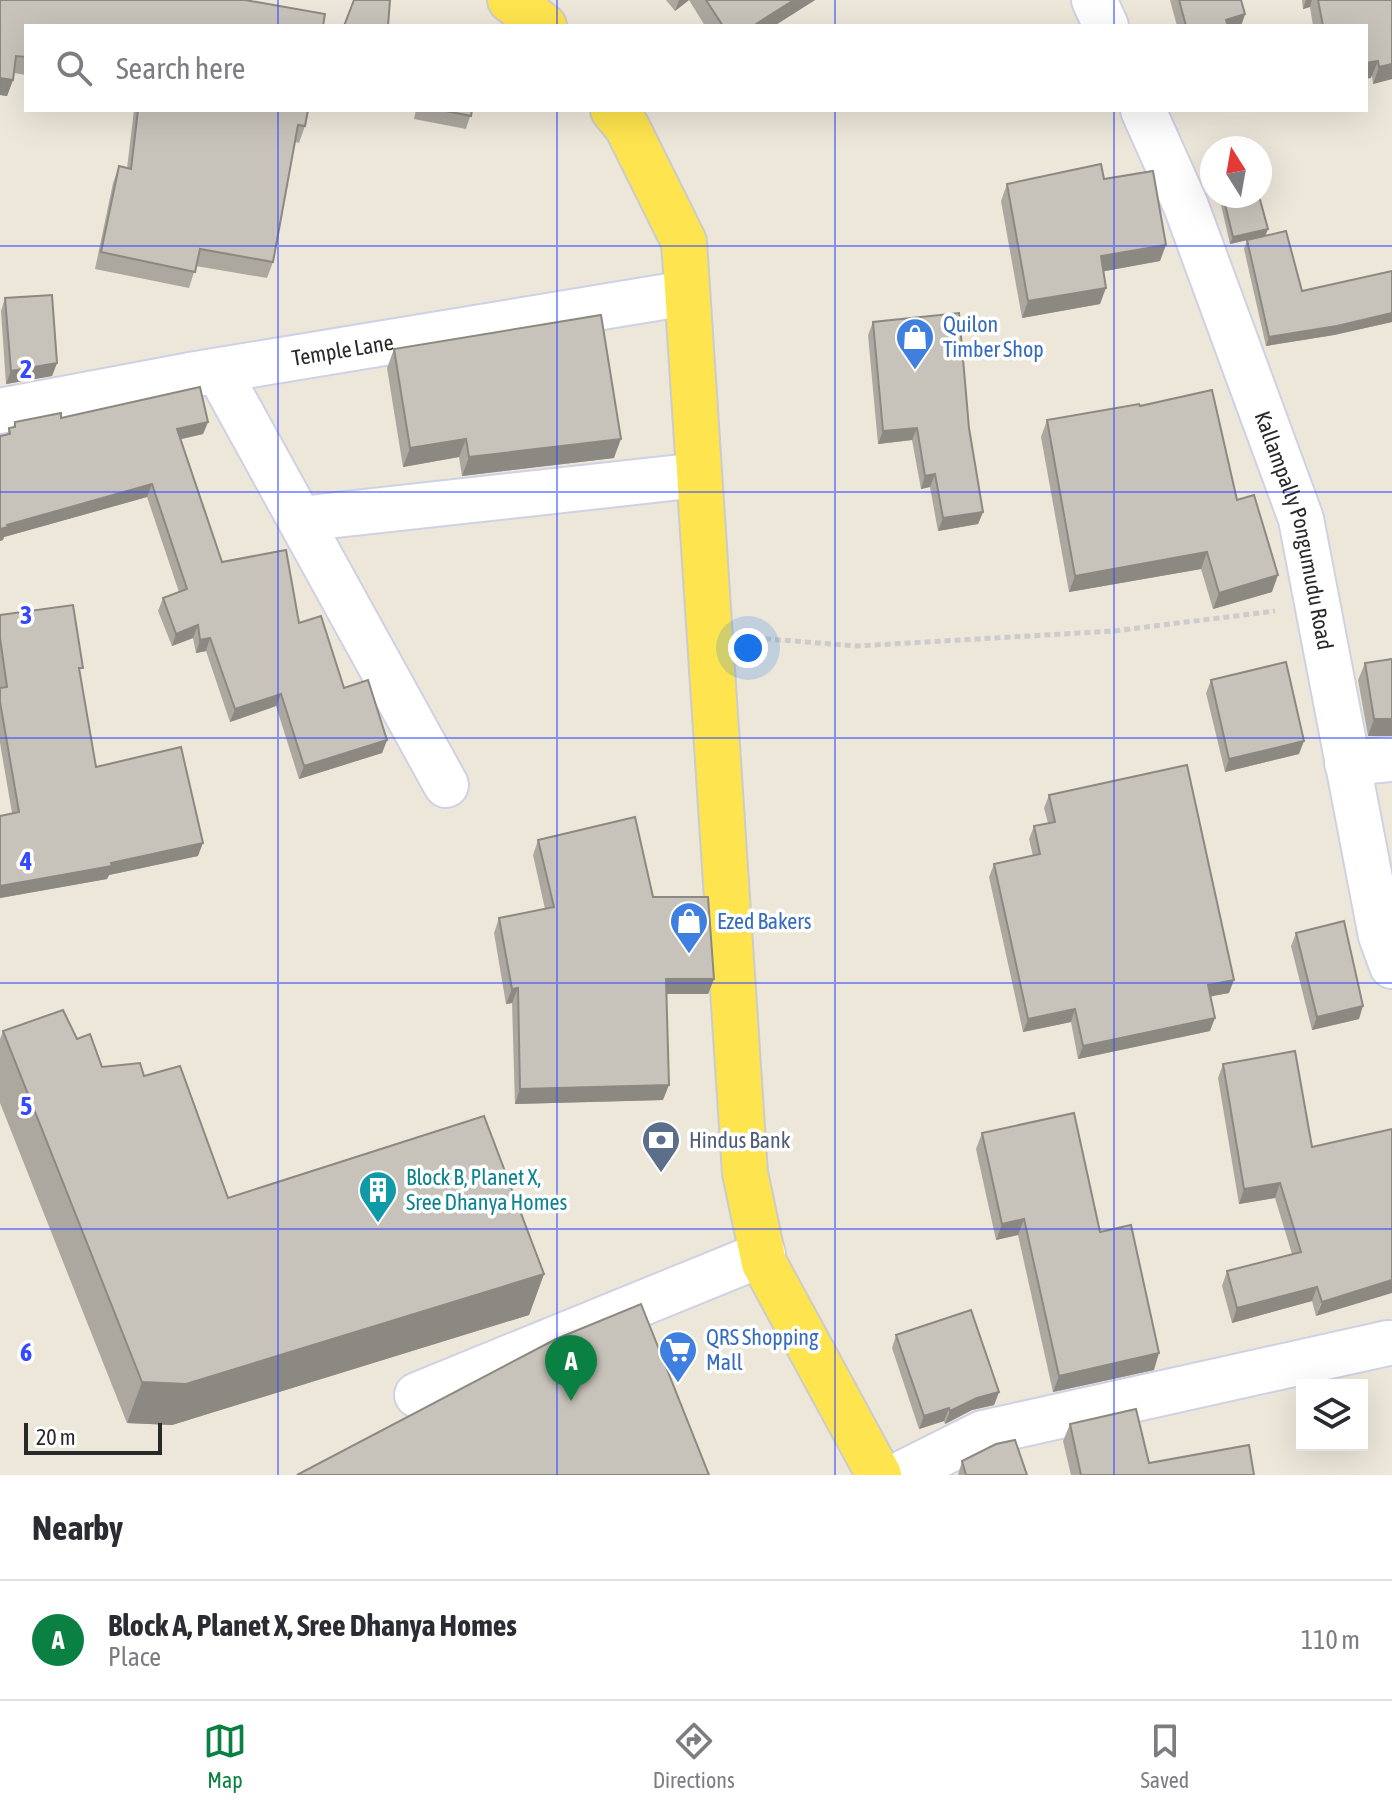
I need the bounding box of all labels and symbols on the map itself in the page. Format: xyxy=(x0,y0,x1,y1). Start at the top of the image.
north arrow xyxy=(1200,136,1272,208)
place label: Quilon Timber Shop xyxy=(943,311,1044,362)
shop icon: Quilon Timber Shop xyxy=(894,316,936,371)
street label: Temple Lane xyxy=(290,329,395,371)
text: 2 xyxy=(20,354,32,384)
street label: Kallampally Pongumudu Road xyxy=(1249,407,1339,652)
text: 3 xyxy=(20,600,32,630)
your location xyxy=(728,628,768,668)
text: 4 xyxy=(19,846,32,876)
shop icon: Ezed Bakers xyxy=(668,900,710,955)
place label: Ezed Bakers xyxy=(717,908,812,934)
text: 5 xyxy=(20,1091,32,1121)
bank icon: Hindus Bank xyxy=(640,1119,682,1174)
place label: Hindus Bank xyxy=(689,1127,791,1153)
place label: Block B, Planet X, Sree Dhanya Homes xyxy=(406,1164,568,1215)
building icon: Block B, Planet X, Sree Dhanya Homes xyxy=(357,1169,399,1224)
place label: QRS Shopping Mall xyxy=(706,1324,819,1375)
supermarket icon: QRS Shopping Mall xyxy=(657,1329,699,1384)
pin: A xyxy=(545,1335,597,1401)
text: 6 xyxy=(20,1337,32,1367)
scale bar xyxy=(24,1419,162,1455)

